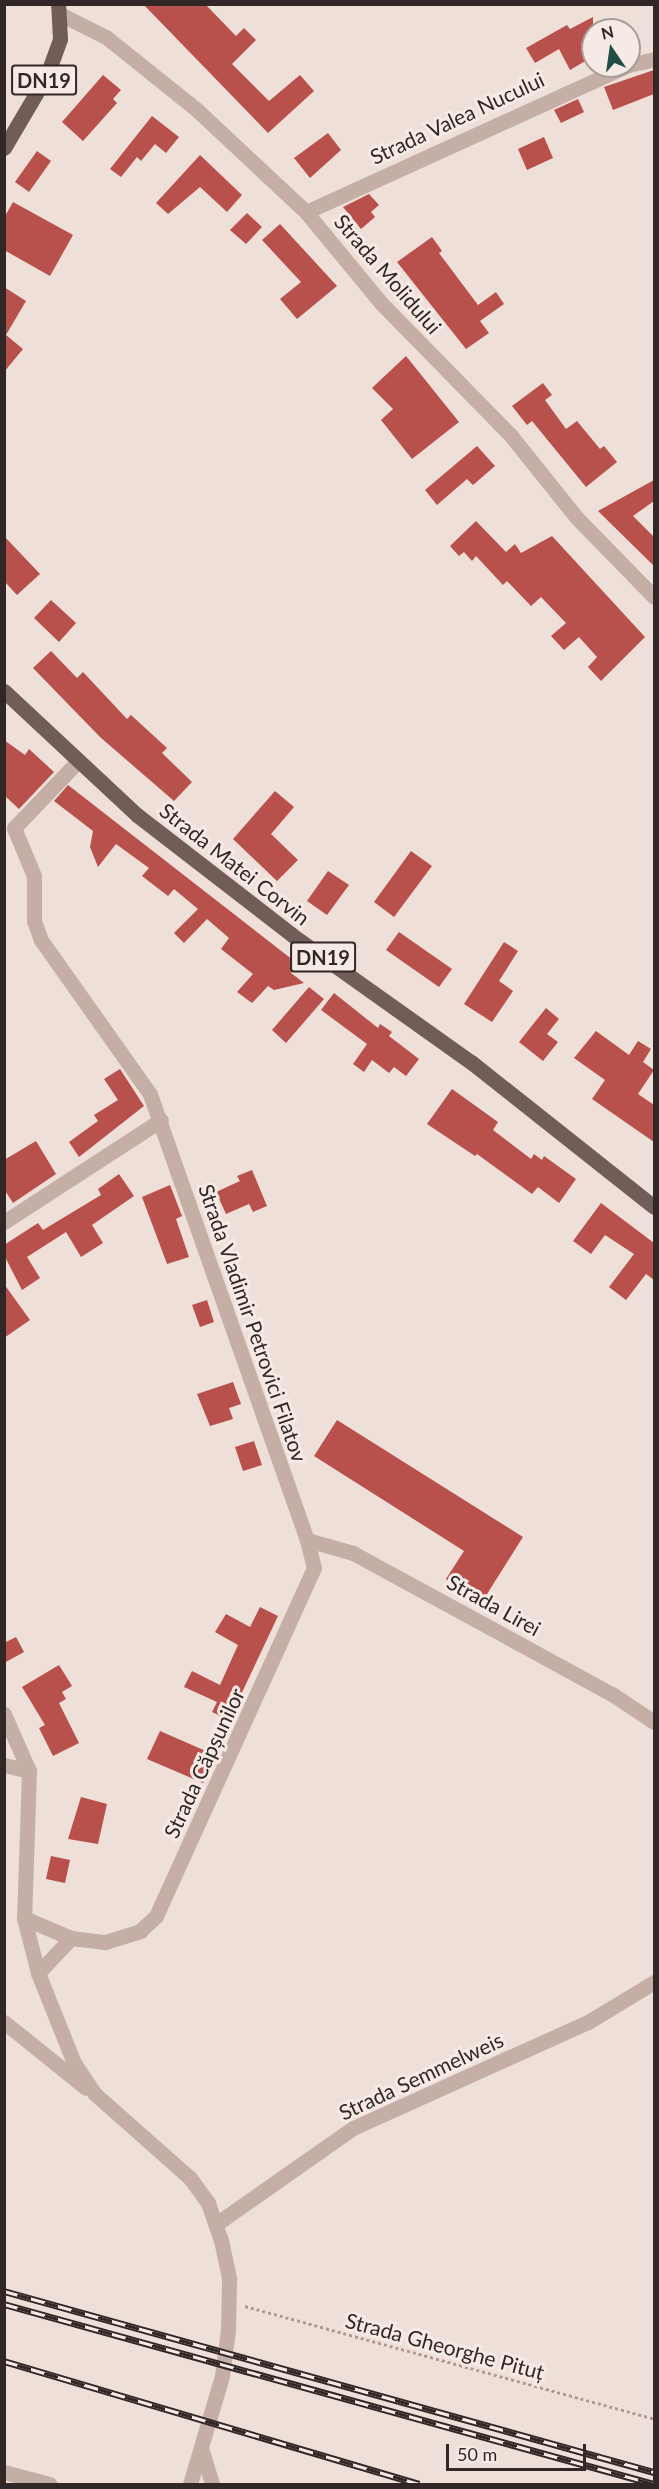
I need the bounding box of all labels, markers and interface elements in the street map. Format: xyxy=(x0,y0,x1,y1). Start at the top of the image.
north arrow xyxy=(581,18,641,78)
text: N xyxy=(599,21,615,43)
road number: DN19 xyxy=(11,63,77,97)
street label: Strada Valea Nucului xyxy=(366,66,548,170)
street label: Strada Molidului xyxy=(329,209,447,339)
street label: Strada Matei Corvin xyxy=(155,798,315,930)
road number: DN19 xyxy=(290,940,356,974)
street label: Strada Vladimir Petrovici Filatov xyxy=(193,1180,313,1466)
street label: Strada Lirei xyxy=(443,1569,545,1641)
street label: Strada Căpșunilor xyxy=(158,1684,250,1842)
street label: Strada Semmelweis xyxy=(335,2027,507,2125)
street label: Strada Gheorghe Pituț xyxy=(343,2307,547,2385)
scale bar xyxy=(449,2432,588,2470)
text: 50 m xyxy=(457,2443,497,2465)

